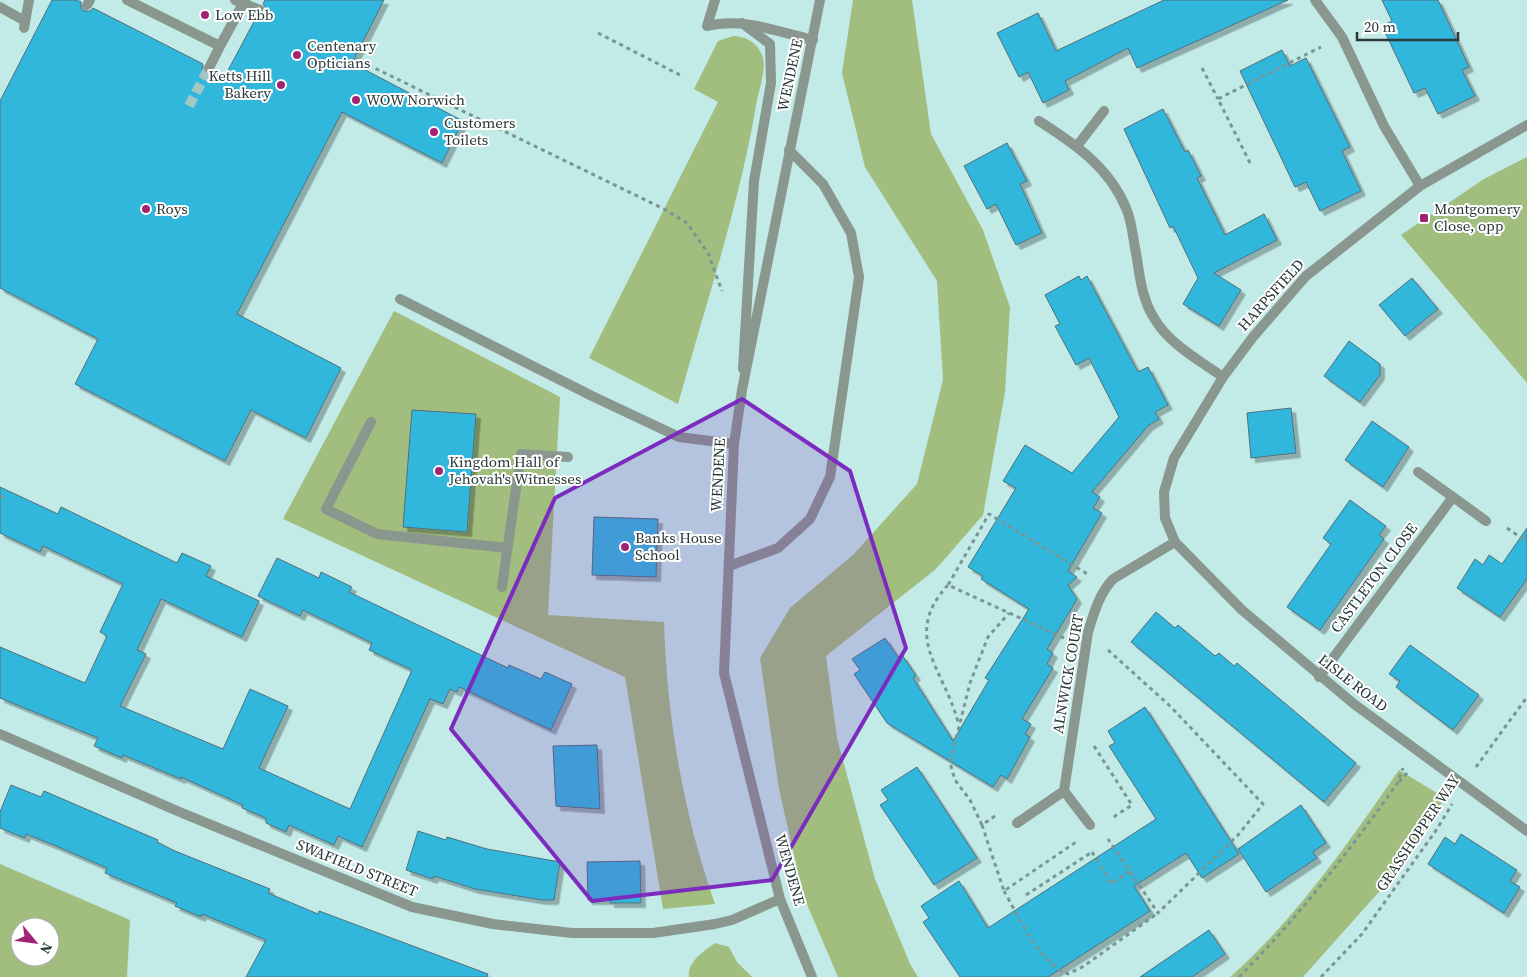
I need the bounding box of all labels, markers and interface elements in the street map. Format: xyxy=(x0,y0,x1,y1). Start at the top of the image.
place label: Low Ebb xyxy=(215,4,273,25)
marker: Low Ebb xyxy=(199,9,211,21)
scale bar xyxy=(1357,10,1458,42)
text: 20 m xyxy=(1364,16,1396,37)
place label: Centenary Opticians xyxy=(307,35,377,73)
street label: WENDENE xyxy=(772,37,807,113)
marker: Centenary Opticians xyxy=(291,49,303,61)
place label: Ketts Hill Bakery xyxy=(209,65,272,103)
marker: Ketts Hill Bakery xyxy=(275,79,287,91)
place label: WOW Norwich xyxy=(366,89,465,110)
marker: WOW Norwich xyxy=(350,94,362,106)
place label: Customers Toilets xyxy=(444,112,516,150)
marker: Customers Toilets xyxy=(428,126,440,138)
place label: Roys xyxy=(156,198,188,219)
place label: Montgomery Close, opp xyxy=(1434,198,1521,236)
marker: Roys xyxy=(140,203,152,215)
marker: Montgomery Close, opp xyxy=(1418,212,1430,224)
street label: HARPSFIELD xyxy=(1233,254,1309,335)
street label: WENDENE xyxy=(705,438,730,512)
place label: Kingdom Hall of Jehovah's Witnesses xyxy=(448,451,582,489)
marker: Kingdom Hall of Jehovah's Witnesses xyxy=(433,465,445,477)
street label: CASTLETON CLOSE xyxy=(1325,518,1422,637)
place label: Banks House School xyxy=(635,527,722,565)
marker: Banks House School xyxy=(619,541,631,553)
street label: ALNWICK COURT xyxy=(1047,613,1088,735)
street label: LISLE ROAD xyxy=(1314,649,1392,716)
street label: GRASSHOPPER WAY xyxy=(1371,770,1465,895)
street label: WENDENE xyxy=(770,832,811,908)
street label: SWAFIELD STREET xyxy=(293,834,421,901)
north arrow xyxy=(10,917,60,967)
text: N xyxy=(35,939,58,958)

